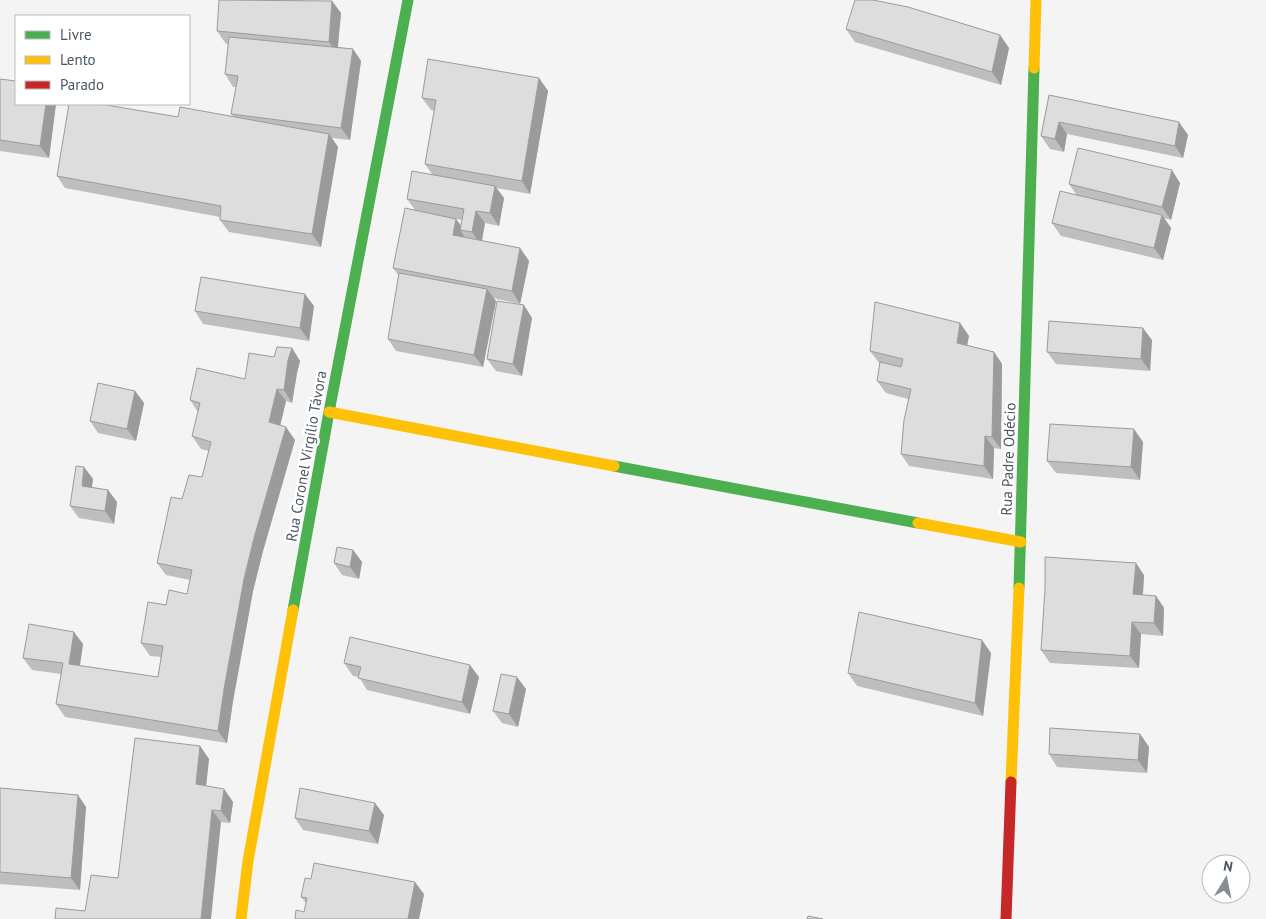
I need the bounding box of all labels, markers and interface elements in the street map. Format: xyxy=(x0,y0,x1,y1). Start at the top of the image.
legend xyxy=(15,15,190,105)
text: Livre xyxy=(60,25,92,44)
text: Lento xyxy=(60,50,96,69)
text: Parado xyxy=(60,75,104,94)
street label: Rua Coronel Virgílio Távora xyxy=(282,369,330,543)
street label: Rua Padre Odécio xyxy=(997,402,1019,516)
north arrow xyxy=(1201,854,1251,904)
text: N xyxy=(1222,857,1234,876)

